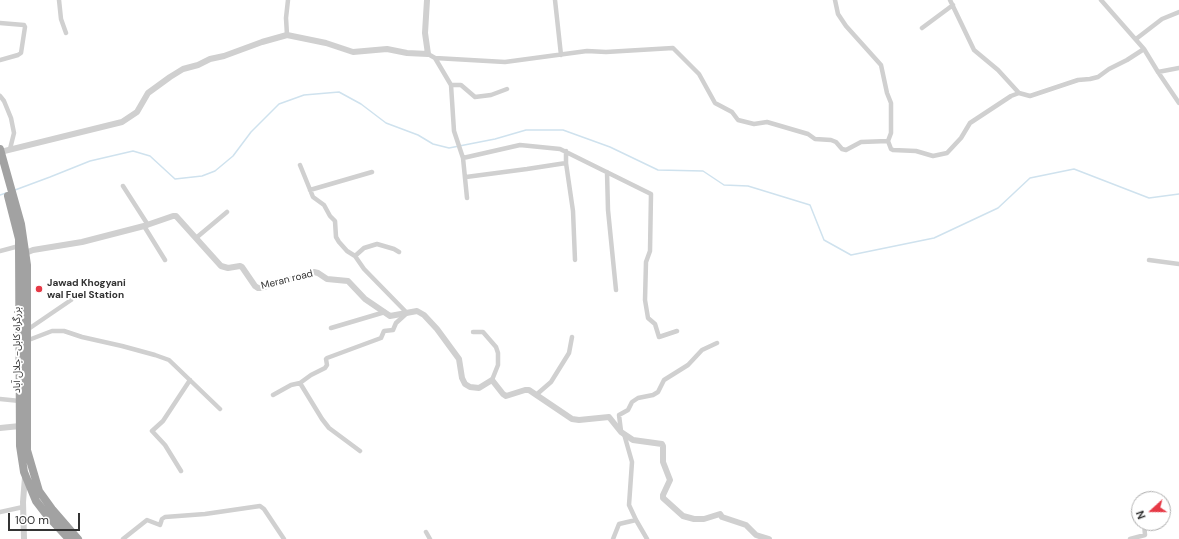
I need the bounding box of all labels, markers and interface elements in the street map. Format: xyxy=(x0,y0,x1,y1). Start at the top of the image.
street label: Meran road xyxy=(260,268,314,292)
place label: Jawad Khogyani wal Fuel Station xyxy=(47,277,126,300)
marker: Jawad Khogyani wal Fuel Station xyxy=(34,284,44,294)
street label: بزرگراه کابل- جلال آباد xyxy=(11,307,23,393)
north arrow xyxy=(1131,491,1171,531)
scale bar xyxy=(10,505,82,531)
text: N xyxy=(1133,509,1149,521)
text: 100 m xyxy=(15,512,49,528)

